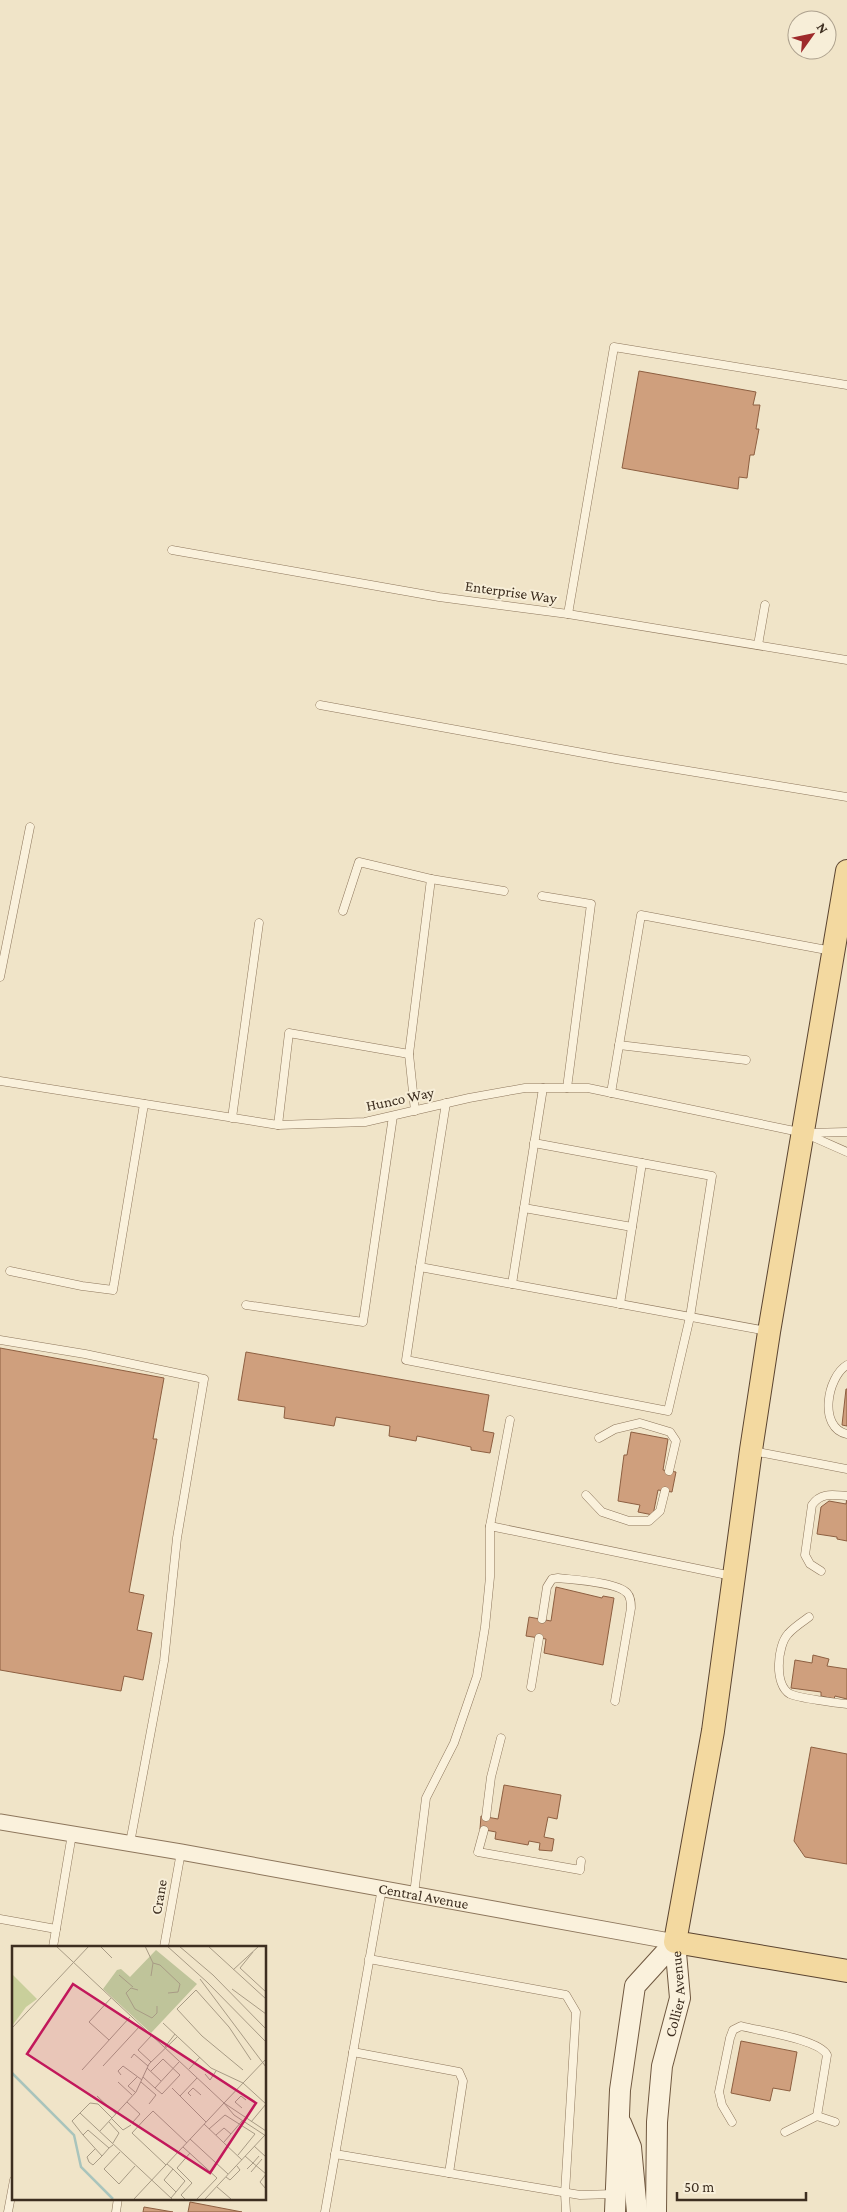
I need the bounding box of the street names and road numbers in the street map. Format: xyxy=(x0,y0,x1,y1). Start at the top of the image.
street label: Enterprise Way xyxy=(464,578,558,607)
street label: Hunco Way xyxy=(365,1084,436,1115)
street label: Crane xyxy=(148,1878,170,1916)
street label: Central Avenue xyxy=(377,1880,470,1912)
street label: Collier Avenue xyxy=(662,1950,688,2039)

